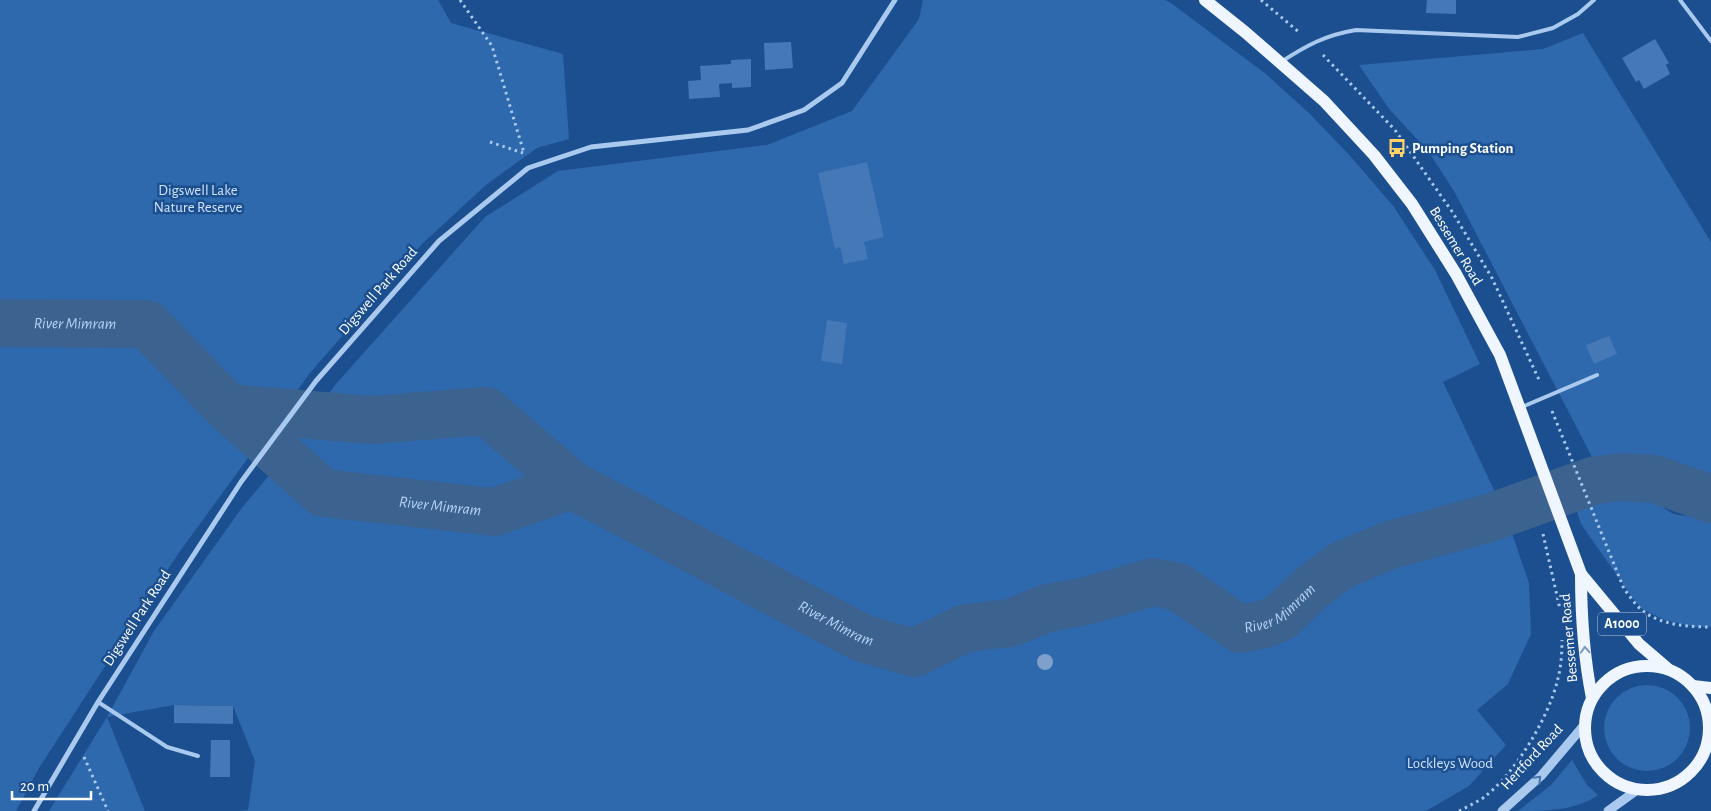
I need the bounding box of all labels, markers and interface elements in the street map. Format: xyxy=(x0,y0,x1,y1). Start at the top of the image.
bus stop icon: Pumping Station xyxy=(1386,137,1408,159)
place label: Pumping Station xyxy=(1412,141,1513,156)
park label: Digswell Lake Nature Reserve xyxy=(154,183,242,215)
street label: Bessemer Road xyxy=(1427,204,1485,288)
street label: Digswell Park Road xyxy=(336,244,420,338)
water label: River Mimram xyxy=(34,315,116,332)
water label: River Mimram xyxy=(398,494,482,519)
street label: Digswell Park Road xyxy=(100,567,174,669)
water label: River Mimram xyxy=(1243,581,1318,636)
street label: Bessemer Road xyxy=(1558,593,1580,683)
water label: River Mimram xyxy=(796,598,875,649)
road number: A1000 xyxy=(1598,612,1646,636)
one-way arrow xyxy=(1579,646,1590,654)
street label: Hertford Road xyxy=(1498,721,1566,792)
park label: Lockleys Wood xyxy=(1407,756,1493,771)
scale bar xyxy=(12,768,91,800)
one-way arrow xyxy=(1532,775,1541,784)
text: 20 m xyxy=(20,779,49,794)

